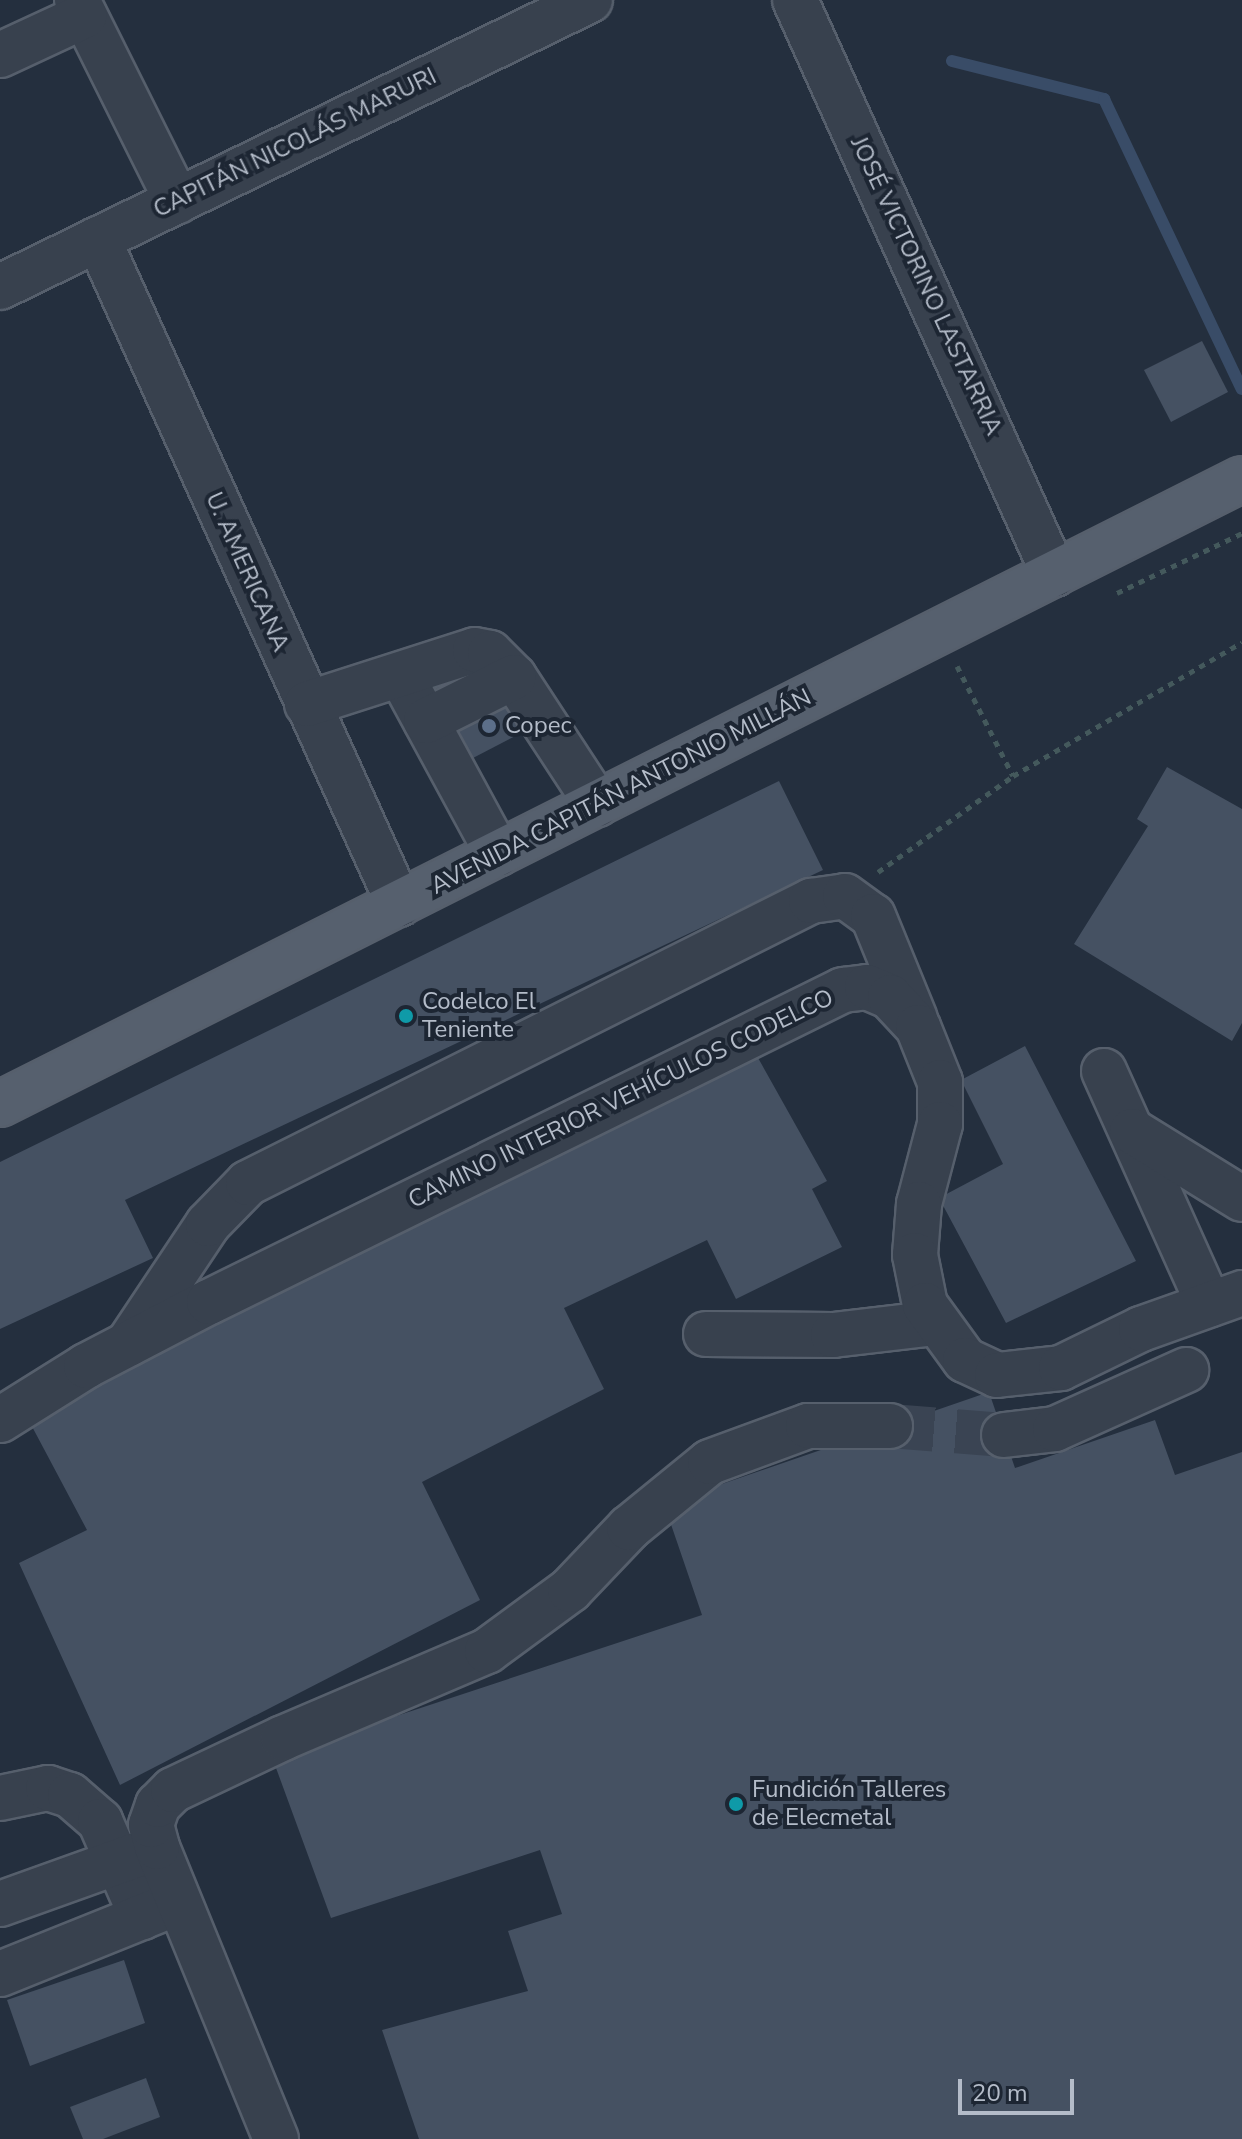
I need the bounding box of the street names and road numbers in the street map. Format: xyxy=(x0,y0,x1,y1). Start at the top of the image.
street label: CAPITÁN NICOLÁS MARURI xyxy=(149,62,441,224)
street label: JOSÉ VICTORINO LASTARRIA xyxy=(844,132,1008,440)
street label: U. AMERICANA xyxy=(199,488,295,656)
street label: AVENIDA CAPITÁN ANTONIO MILLÁN xyxy=(426,683,816,901)
street label: CAMINO INTERIOR VEHÍCULOS CODELCO xyxy=(404,983,838,1215)

